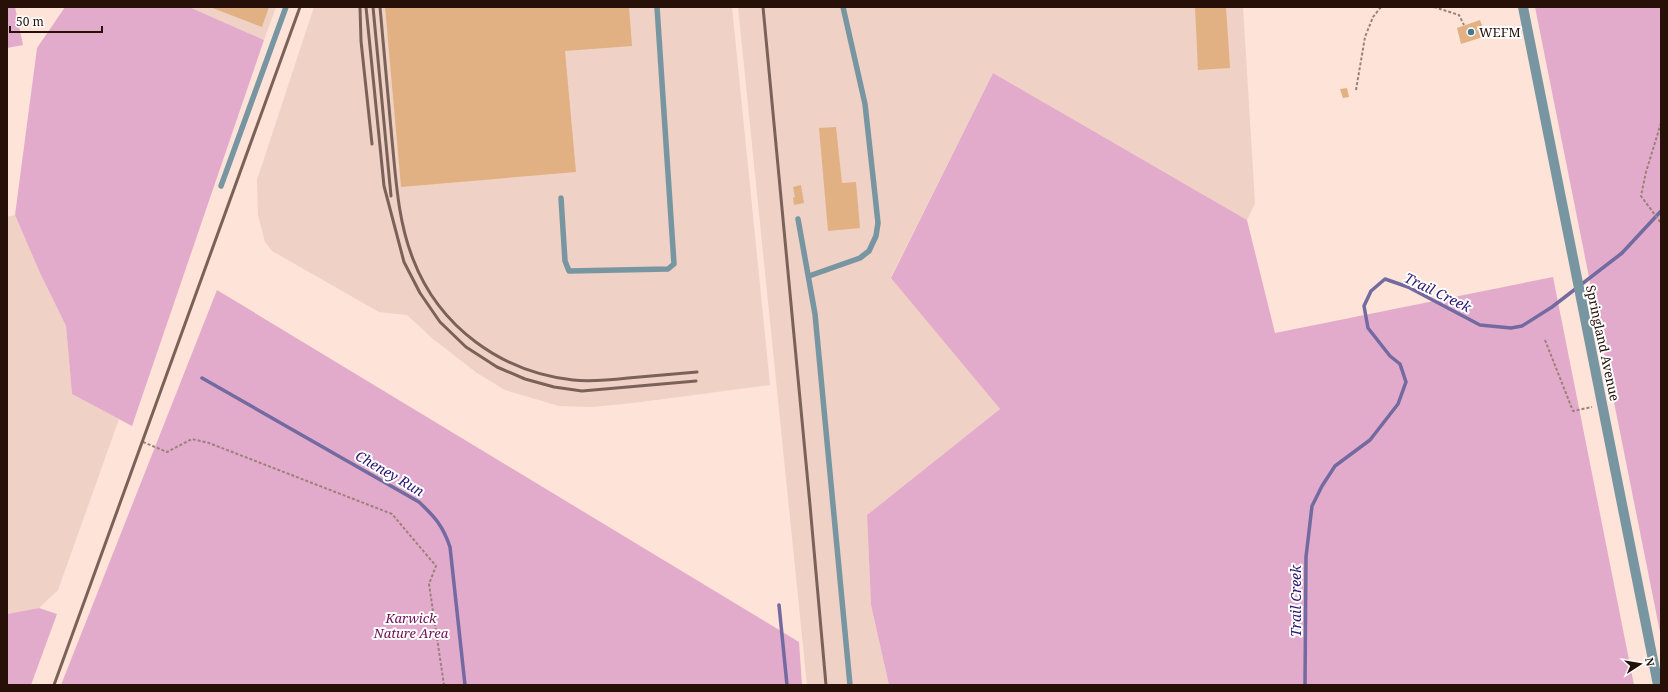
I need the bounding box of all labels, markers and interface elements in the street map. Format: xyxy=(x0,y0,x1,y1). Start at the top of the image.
scale bar xyxy=(10,8,102,34)
text: 50 m xyxy=(16,13,44,30)
place label: WEFM xyxy=(1479,23,1521,41)
marker: WEFM xyxy=(1466,27,1476,37)
water label: Trail Creek xyxy=(1402,268,1475,317)
street label: Springland Avenue xyxy=(1582,283,1624,403)
water label: Cheney Run xyxy=(352,446,428,501)
water label: Trail Creek xyxy=(1286,564,1305,637)
park label: Karwick Nature Area xyxy=(373,609,449,642)
north arrow xyxy=(1620,644,1660,684)
text: N xyxy=(1642,656,1659,668)

